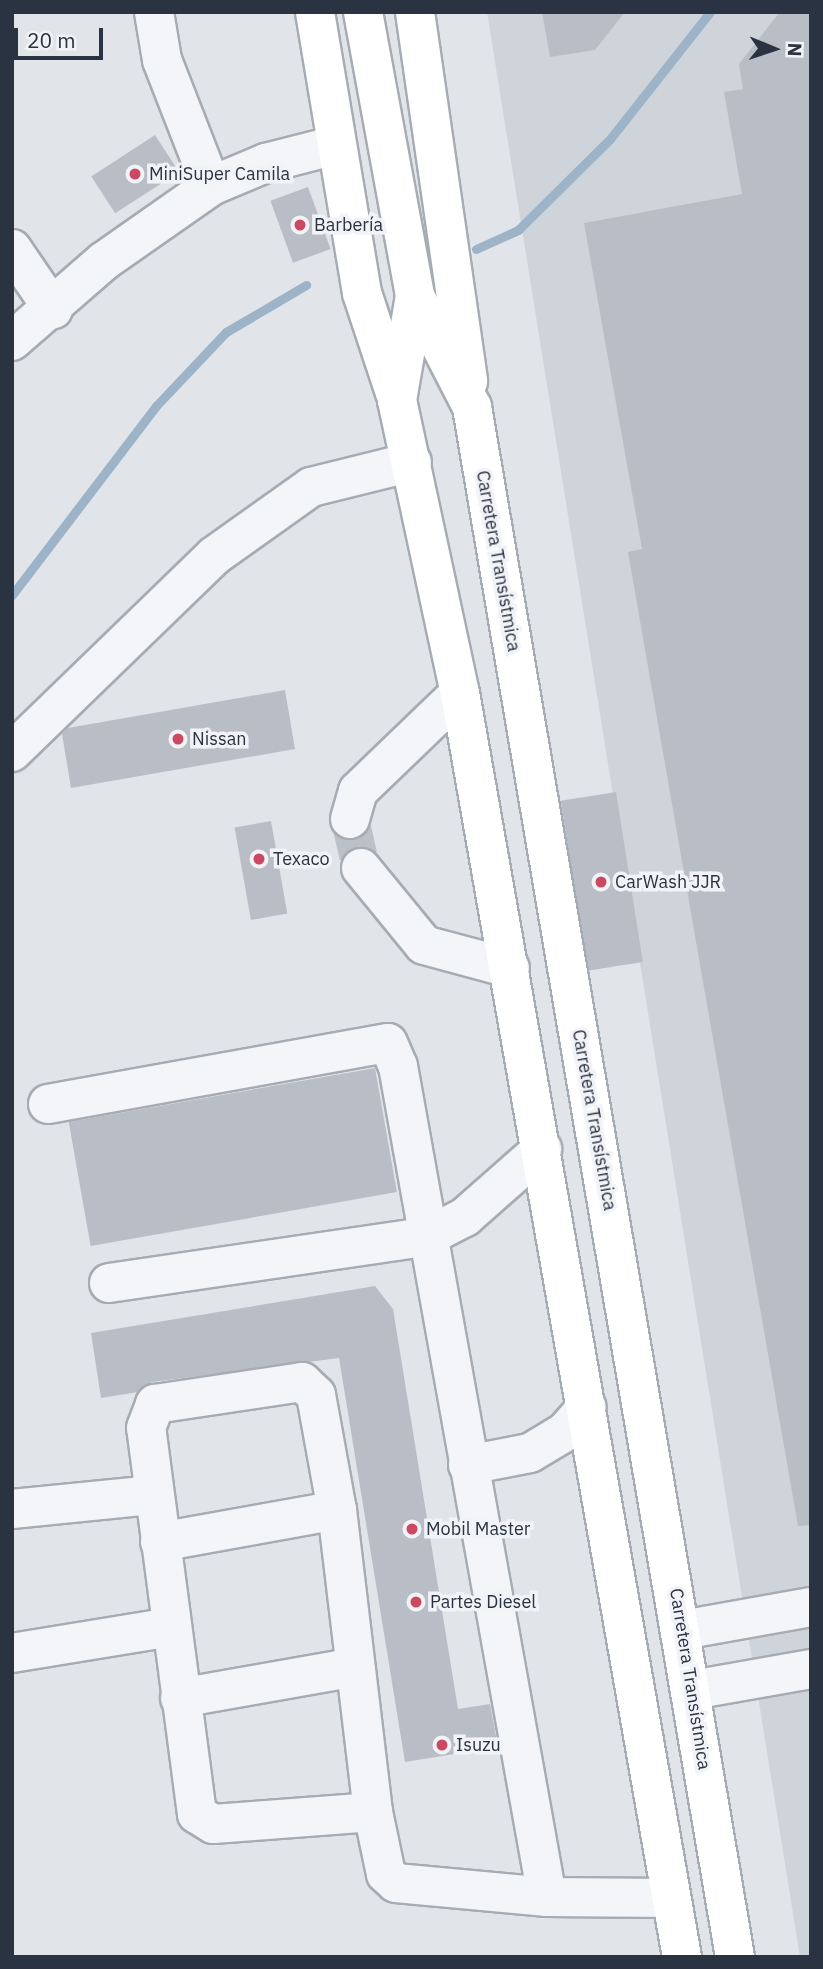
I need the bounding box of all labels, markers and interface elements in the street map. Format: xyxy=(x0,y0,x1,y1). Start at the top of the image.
scale bar xyxy=(18,14,107,58)
north arrow xyxy=(739,14,809,84)
text: 20 m xyxy=(27,26,76,54)
text: N xyxy=(783,42,807,57)
place label: MiniSuper Camila xyxy=(149,163,290,185)
marker: MiniSuper Camila xyxy=(127,166,143,182)
place label: Barbería xyxy=(314,214,383,236)
marker: Barbería xyxy=(292,217,308,233)
street label: Carretera Transístmica xyxy=(471,469,525,653)
place label: Nissan xyxy=(192,728,246,750)
marker: Nissan xyxy=(170,731,186,747)
place label: Texaco xyxy=(273,848,330,870)
marker: Texaco xyxy=(251,851,267,867)
place label: CarWash JJR xyxy=(615,871,721,893)
marker: CarWash JJR xyxy=(593,874,609,890)
street label: Carretera Transístmica xyxy=(567,1028,621,1212)
place label: Mobil Master xyxy=(426,1518,530,1540)
marker: Mobil Master xyxy=(404,1521,420,1537)
street label: Carretera Transístmica xyxy=(665,1587,715,1771)
place label: Partes Diesel xyxy=(430,1591,536,1613)
marker: Partes Diesel xyxy=(408,1594,424,1610)
place label: Isuzu xyxy=(456,1734,501,1756)
marker: Isuzu xyxy=(434,1737,450,1753)

